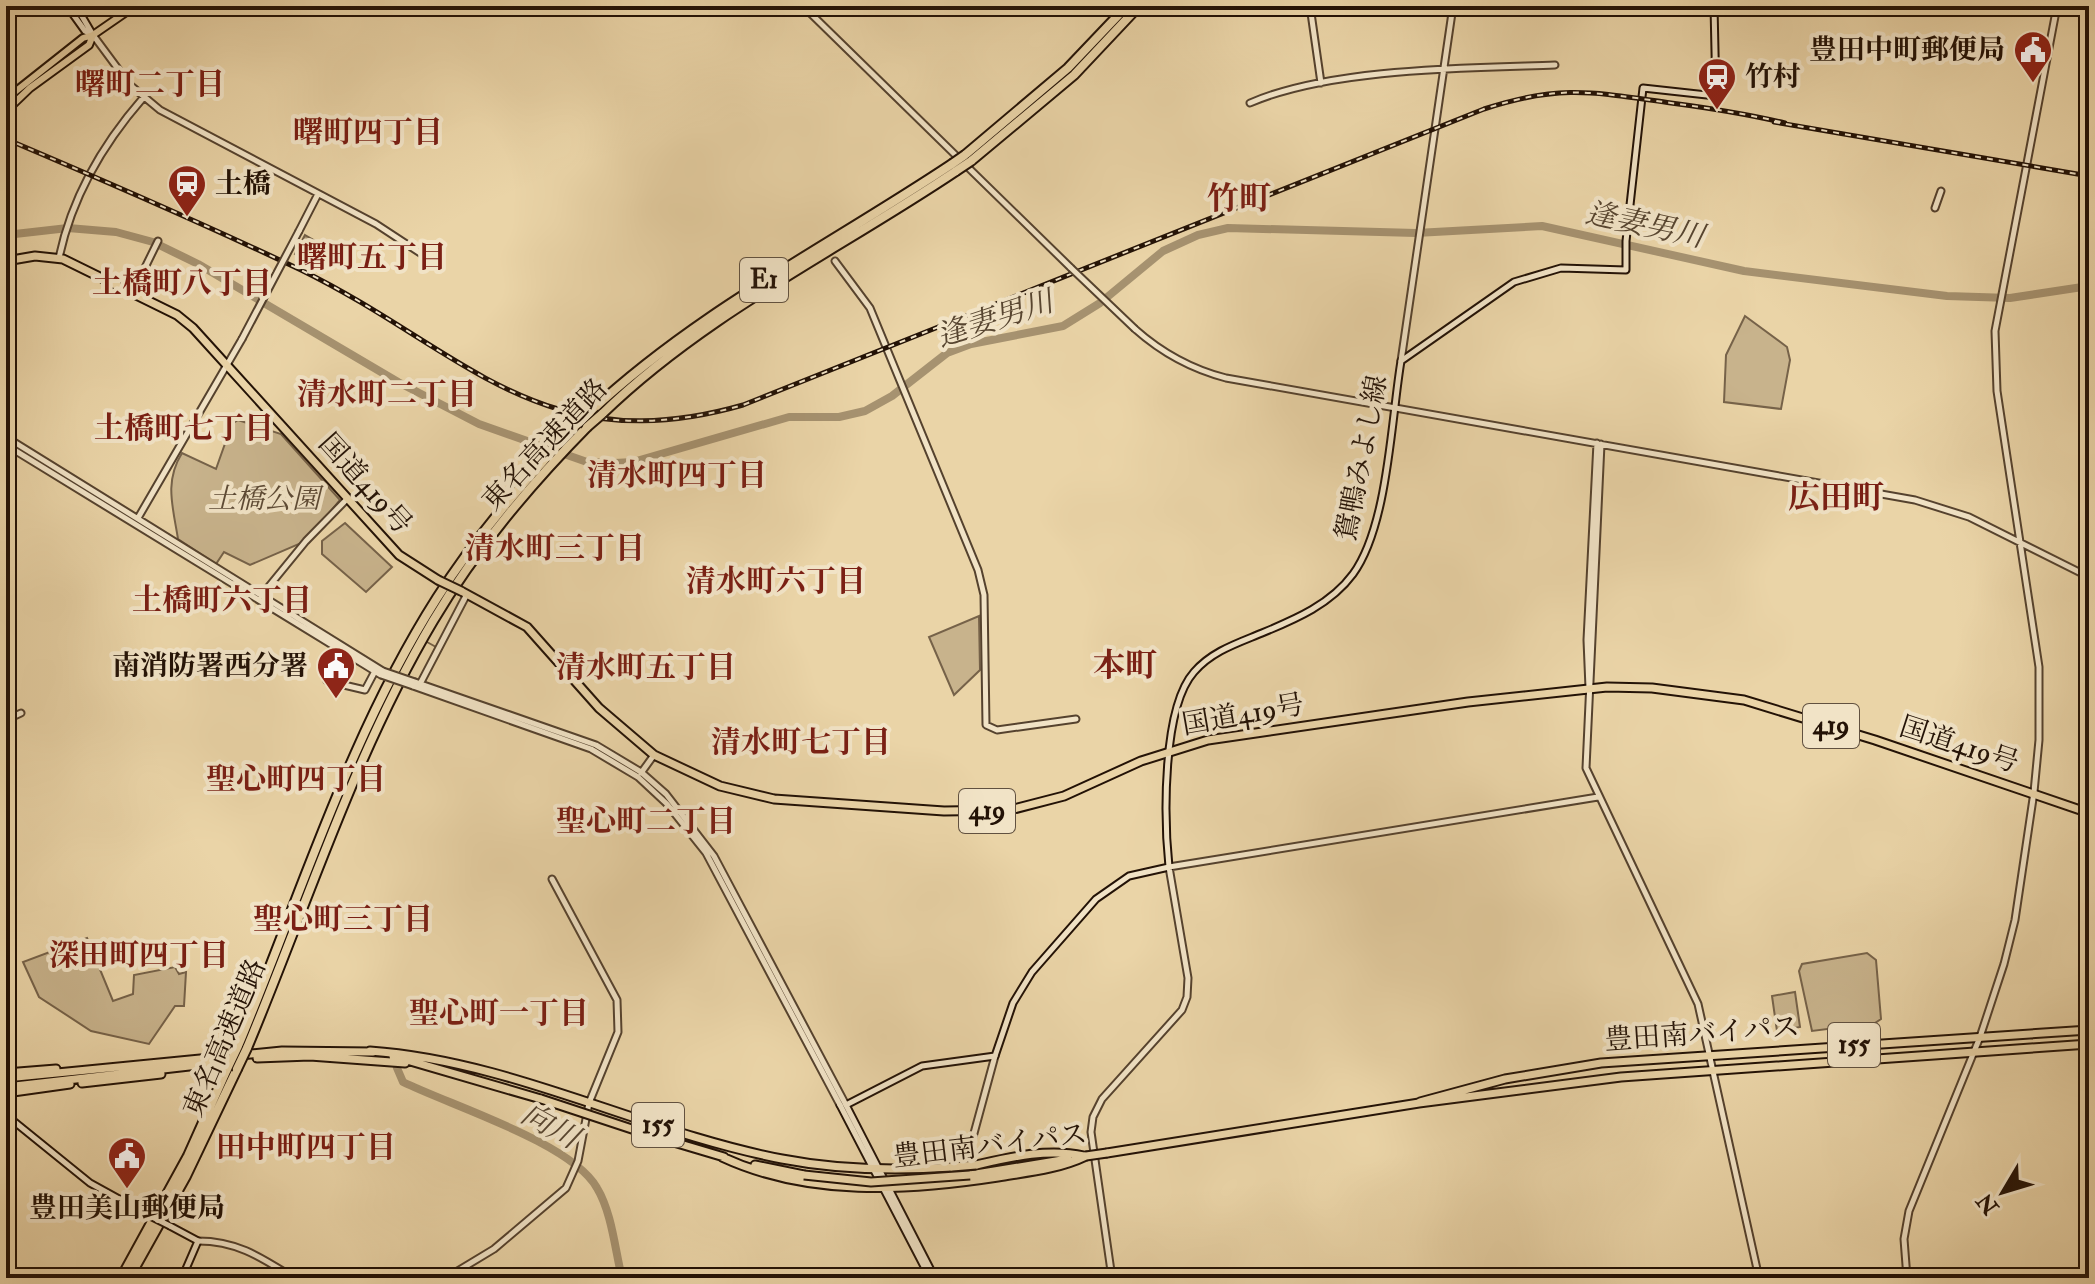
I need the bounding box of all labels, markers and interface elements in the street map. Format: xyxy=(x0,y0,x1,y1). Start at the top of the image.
public building icon: 豊田中町郵便局 xyxy=(2012,29,2054,84)
place label: 豊田中町郵便局 xyxy=(1809,33,2005,68)
station icon: 竹村 xyxy=(1696,56,1738,111)
place label: 竹村 xyxy=(1745,60,1801,95)
district label: 曙町二丁目 xyxy=(75,66,225,103)
district label: 曙町四丁目 xyxy=(293,114,443,151)
station icon: 土橋 xyxy=(166,163,208,218)
place label: 土橋 xyxy=(215,167,271,202)
district label: 竹町 xyxy=(1207,179,1271,219)
water label: 逢妻男川 xyxy=(1582,194,1710,256)
district label: 曙町五丁目 xyxy=(297,239,447,276)
road number: E1 xyxy=(740,258,788,302)
district label: 土橋町八丁目 xyxy=(92,265,272,302)
water label: 逢妻男川 xyxy=(932,282,1061,355)
street label: 東名高速道路 xyxy=(475,372,615,518)
street label: 鴛鴨みよし線 xyxy=(1329,372,1395,544)
district label: 清水町二丁目 xyxy=(297,376,477,413)
district label: 土橋町七丁目 xyxy=(94,410,274,447)
street label: 国道419号 xyxy=(311,426,419,542)
district label: 清水町四丁目 xyxy=(587,457,767,494)
district label: 広田町 xyxy=(1788,478,1884,518)
park label: 土橋公園 xyxy=(208,482,324,517)
district label: 清水町三丁目 xyxy=(465,530,645,567)
district label: 清水町六丁目 xyxy=(686,563,866,600)
district label: 土橋町六丁目 xyxy=(132,582,312,619)
public building icon: 南消防署西分署 xyxy=(315,645,357,700)
district label: 本町 xyxy=(1093,646,1157,686)
place label: 南消防署西分署 xyxy=(112,649,308,684)
district label: 清水町五丁目 xyxy=(556,649,736,686)
street label: 国道419号 xyxy=(1179,687,1307,743)
road number: 419 xyxy=(1803,704,1859,748)
street label: 国道419号 xyxy=(1895,709,2023,781)
district label: 清水町七丁目 xyxy=(711,724,891,761)
district label: 聖心町四丁目 xyxy=(206,761,386,798)
road number: 419 xyxy=(959,789,1015,833)
district label: 聖心町二丁目 xyxy=(556,803,736,840)
district label: 聖心町三丁目 xyxy=(253,901,433,938)
district label: 深田町四丁目 xyxy=(49,937,229,974)
street label: 東名高速道路 xyxy=(176,954,274,1122)
district label: 聖心町一丁目 xyxy=(409,995,589,1032)
street label: 豊田南バイパス xyxy=(1603,1010,1801,1058)
road number: 155 xyxy=(1828,1023,1880,1067)
water label: 向川 xyxy=(515,1095,588,1158)
road number: 155 xyxy=(632,1103,684,1147)
street label: 豊田南バイパス xyxy=(891,1117,1089,1175)
district label: 田中町四丁目 xyxy=(216,1129,396,1166)
public building icon: 豊田美山郵便局 xyxy=(106,1135,148,1190)
north arrow xyxy=(1963,1152,2043,1232)
text: N xyxy=(1971,1187,2006,1221)
place label: 豊田美山郵便局 xyxy=(29,1191,225,1226)

